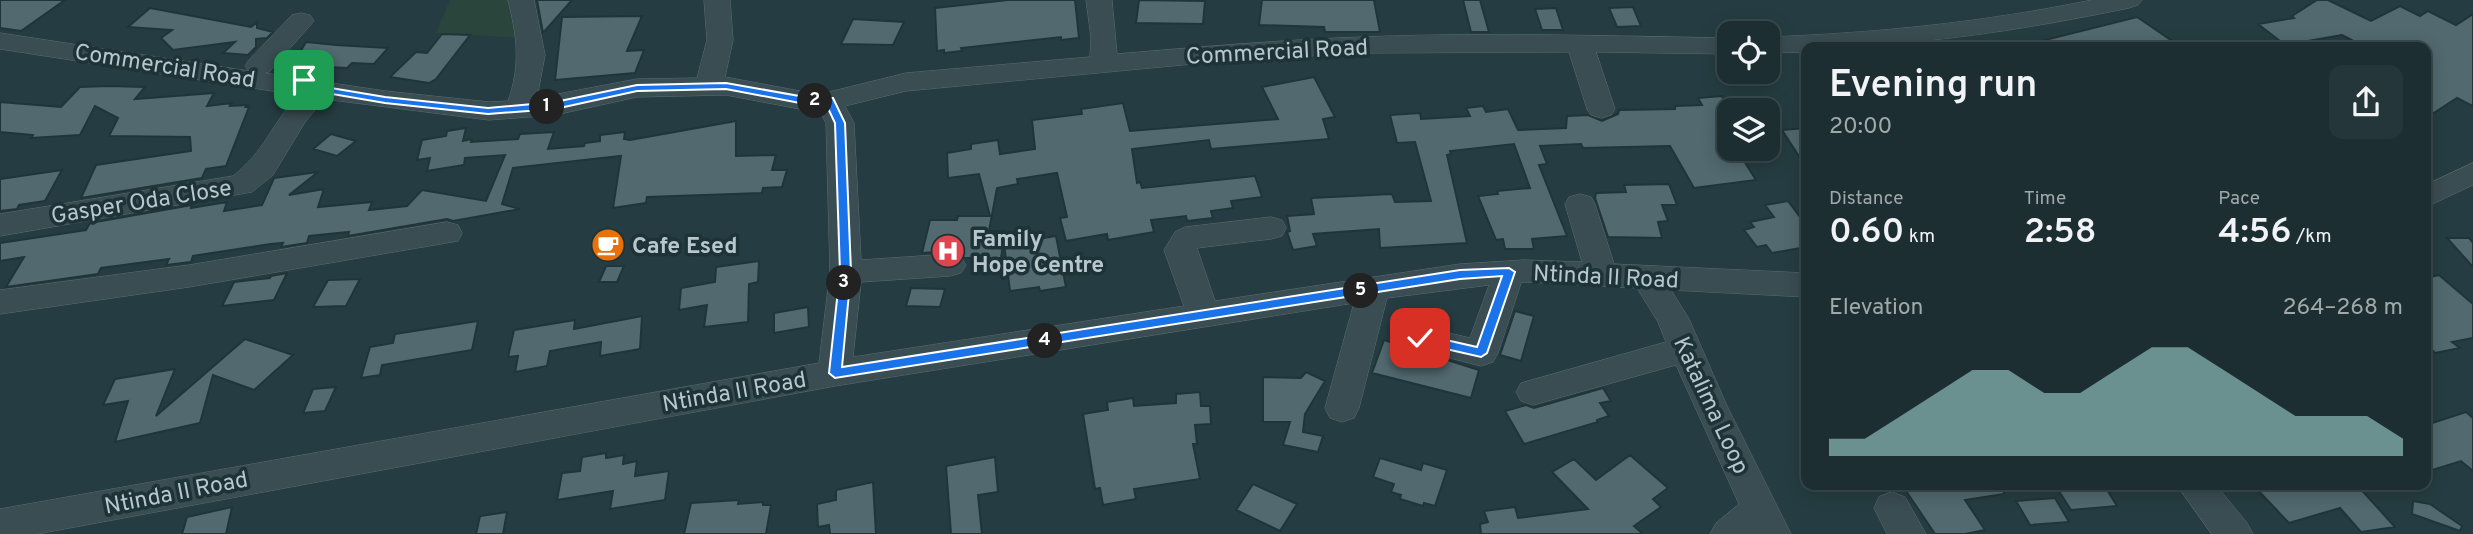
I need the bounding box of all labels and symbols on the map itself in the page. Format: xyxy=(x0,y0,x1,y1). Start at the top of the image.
street label: Commercial Road xyxy=(1185,34,1369,73)
street label: Commercial Road xyxy=(72,39,257,96)
pin xyxy=(274,50,334,110)
pin: 2 xyxy=(798,84,832,119)
pin: 1 xyxy=(530,90,564,124)
street label: Gasper Oda Close xyxy=(49,175,234,232)
cafe icon: Cafe Esed xyxy=(589,226,627,264)
place label: Family Hope Centre xyxy=(972,226,1104,281)
hospital icon: Family Hope Centre xyxy=(929,232,967,270)
place label: Cafe Esed xyxy=(632,233,737,262)
street label: Ntinda II Road xyxy=(1532,260,1679,297)
pin: 3 xyxy=(826,266,862,300)
pin: 5 xyxy=(1344,274,1378,308)
pin xyxy=(1390,308,1450,368)
pin: 4 xyxy=(1028,324,1062,358)
street label: Katalima Loop xyxy=(1665,333,1754,479)
street label: Ntinda II Road xyxy=(660,367,809,420)
street label: Ntinda II Road xyxy=(102,466,251,523)

